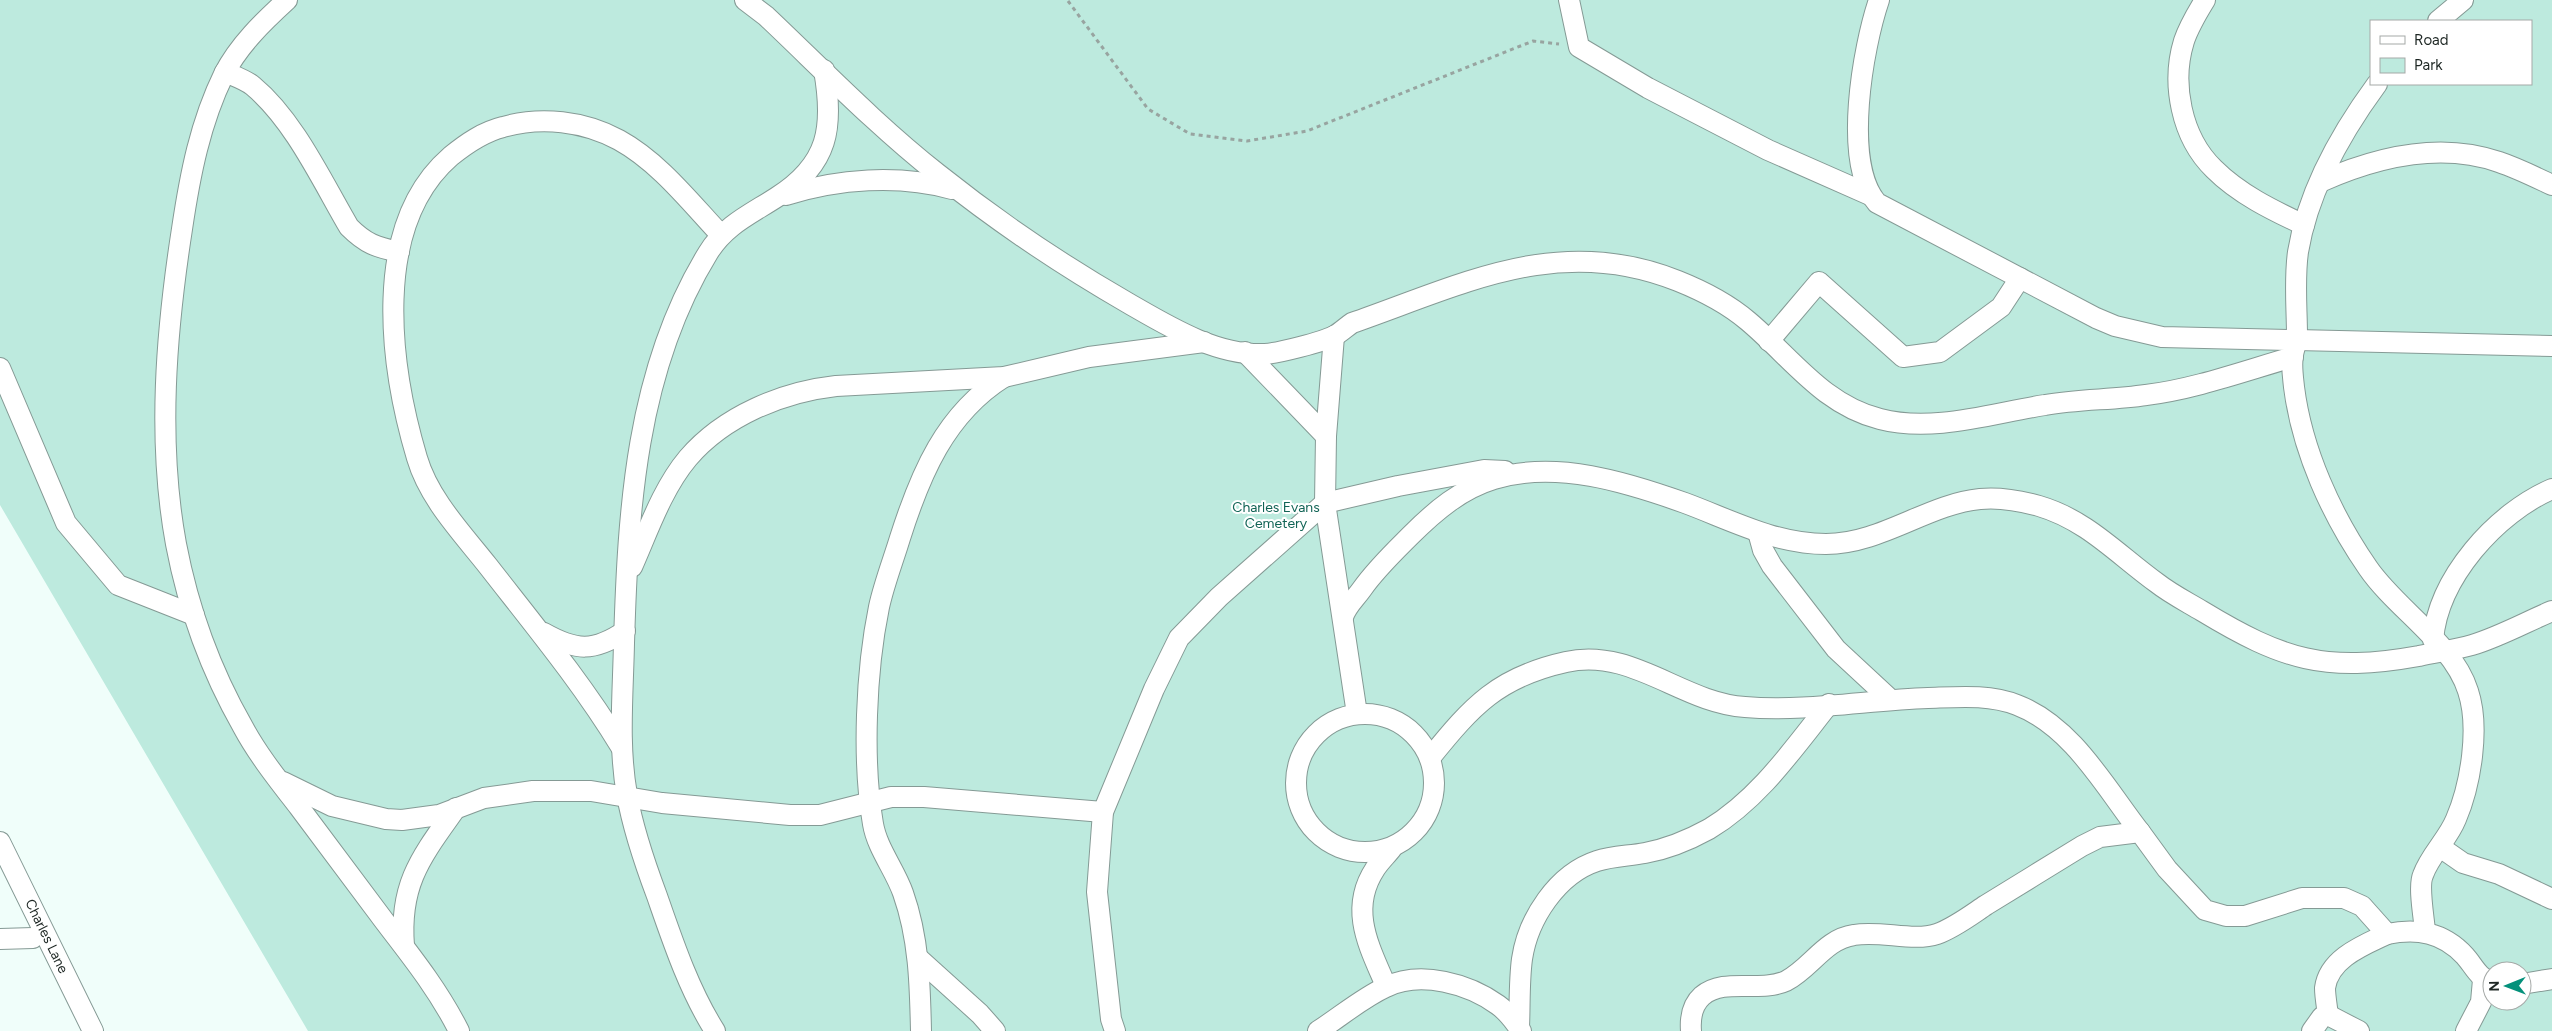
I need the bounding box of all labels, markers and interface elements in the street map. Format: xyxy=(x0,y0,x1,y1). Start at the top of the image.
legend xyxy=(2370,20,2532,85)
text: Road xyxy=(2414,31,2449,49)
text: Park xyxy=(2414,56,2443,74)
park label: Charles Evans Cemetery xyxy=(1232,499,1320,532)
street label: Charles Lane xyxy=(21,896,72,976)
north arrow xyxy=(2482,961,2532,1011)
text: N xyxy=(2486,981,2503,992)

